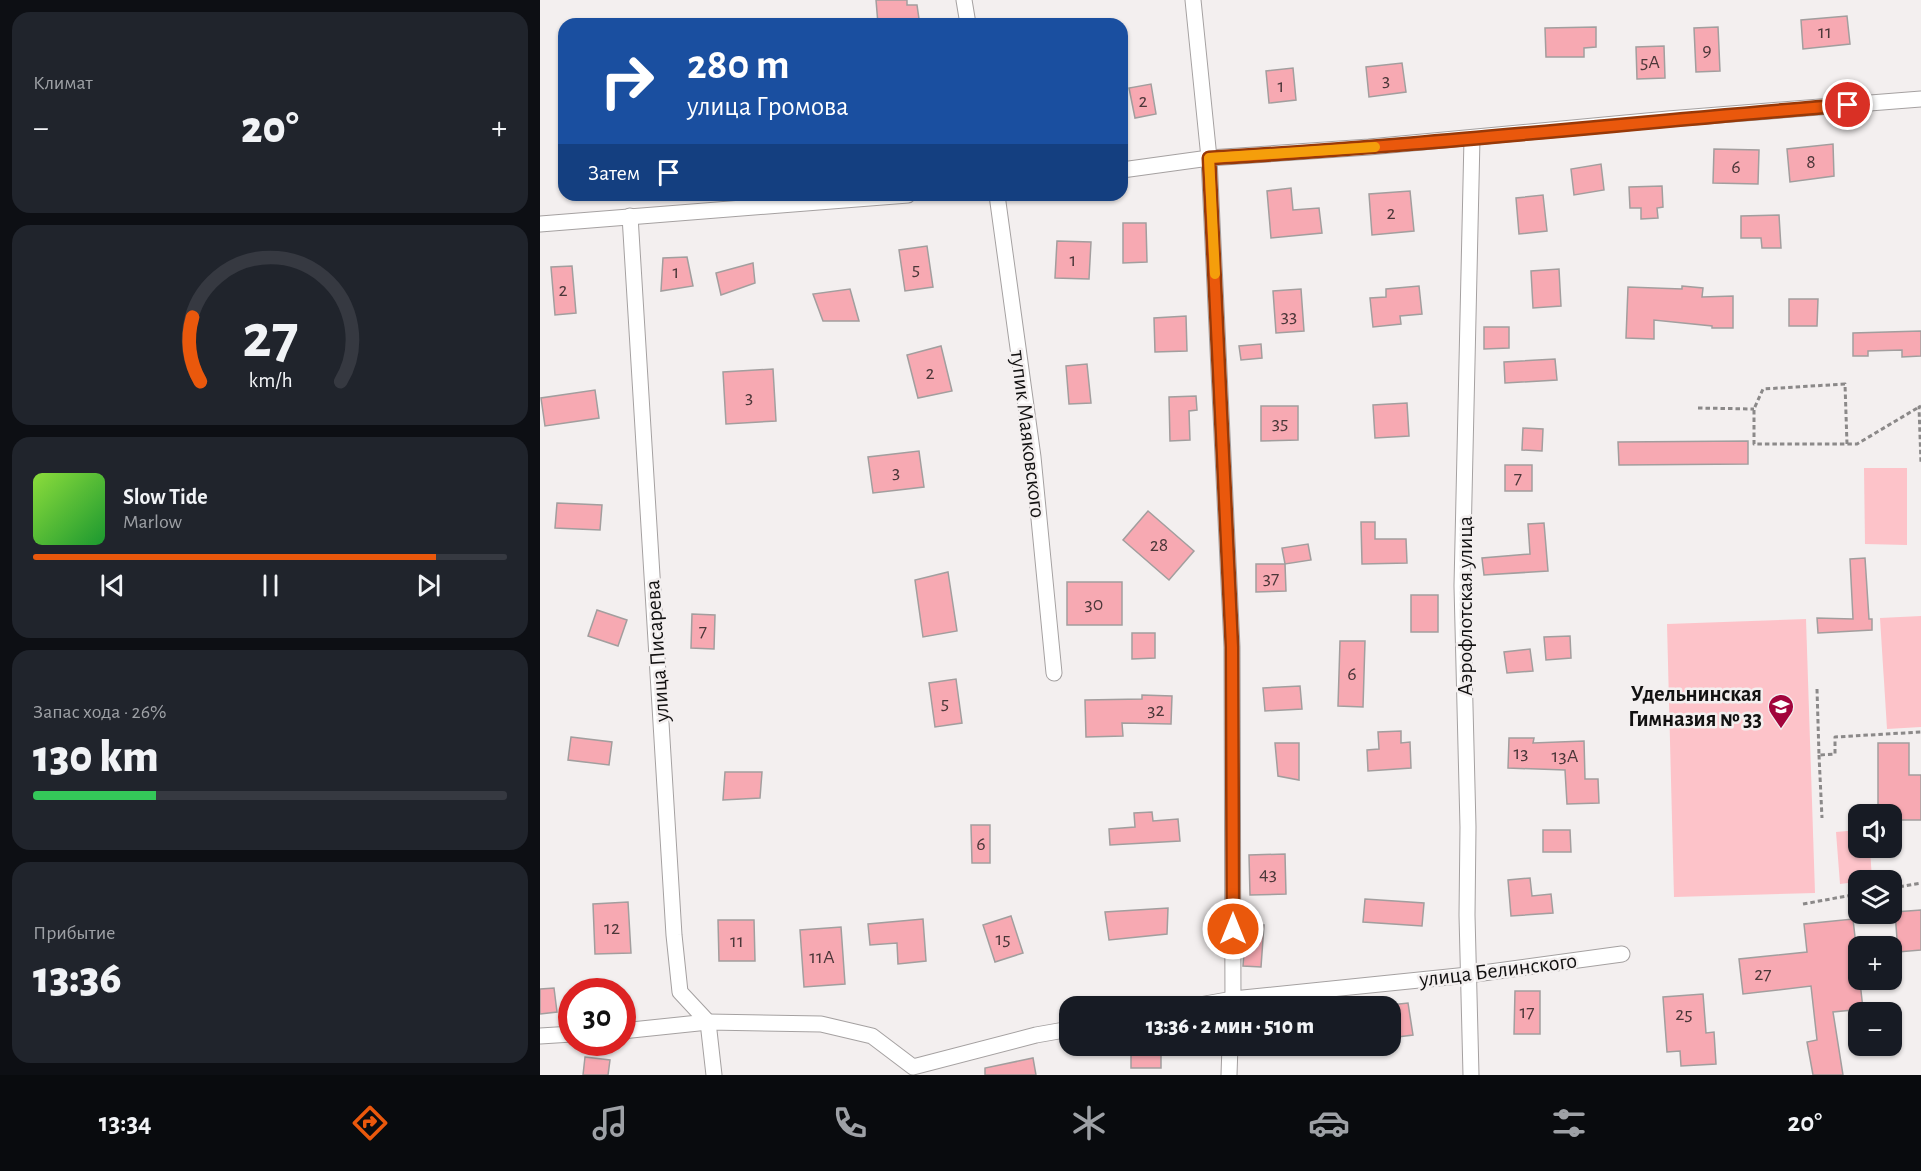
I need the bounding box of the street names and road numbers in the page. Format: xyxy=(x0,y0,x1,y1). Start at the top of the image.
street label: тупик Маяковского xyxy=(1007,348,1049,519)
street label: Аэрофлотская улица xyxy=(1454,516,1476,696)
street label: улица Писарева xyxy=(641,579,673,724)
street label: улица Белинского xyxy=(1417,949,1578,991)

